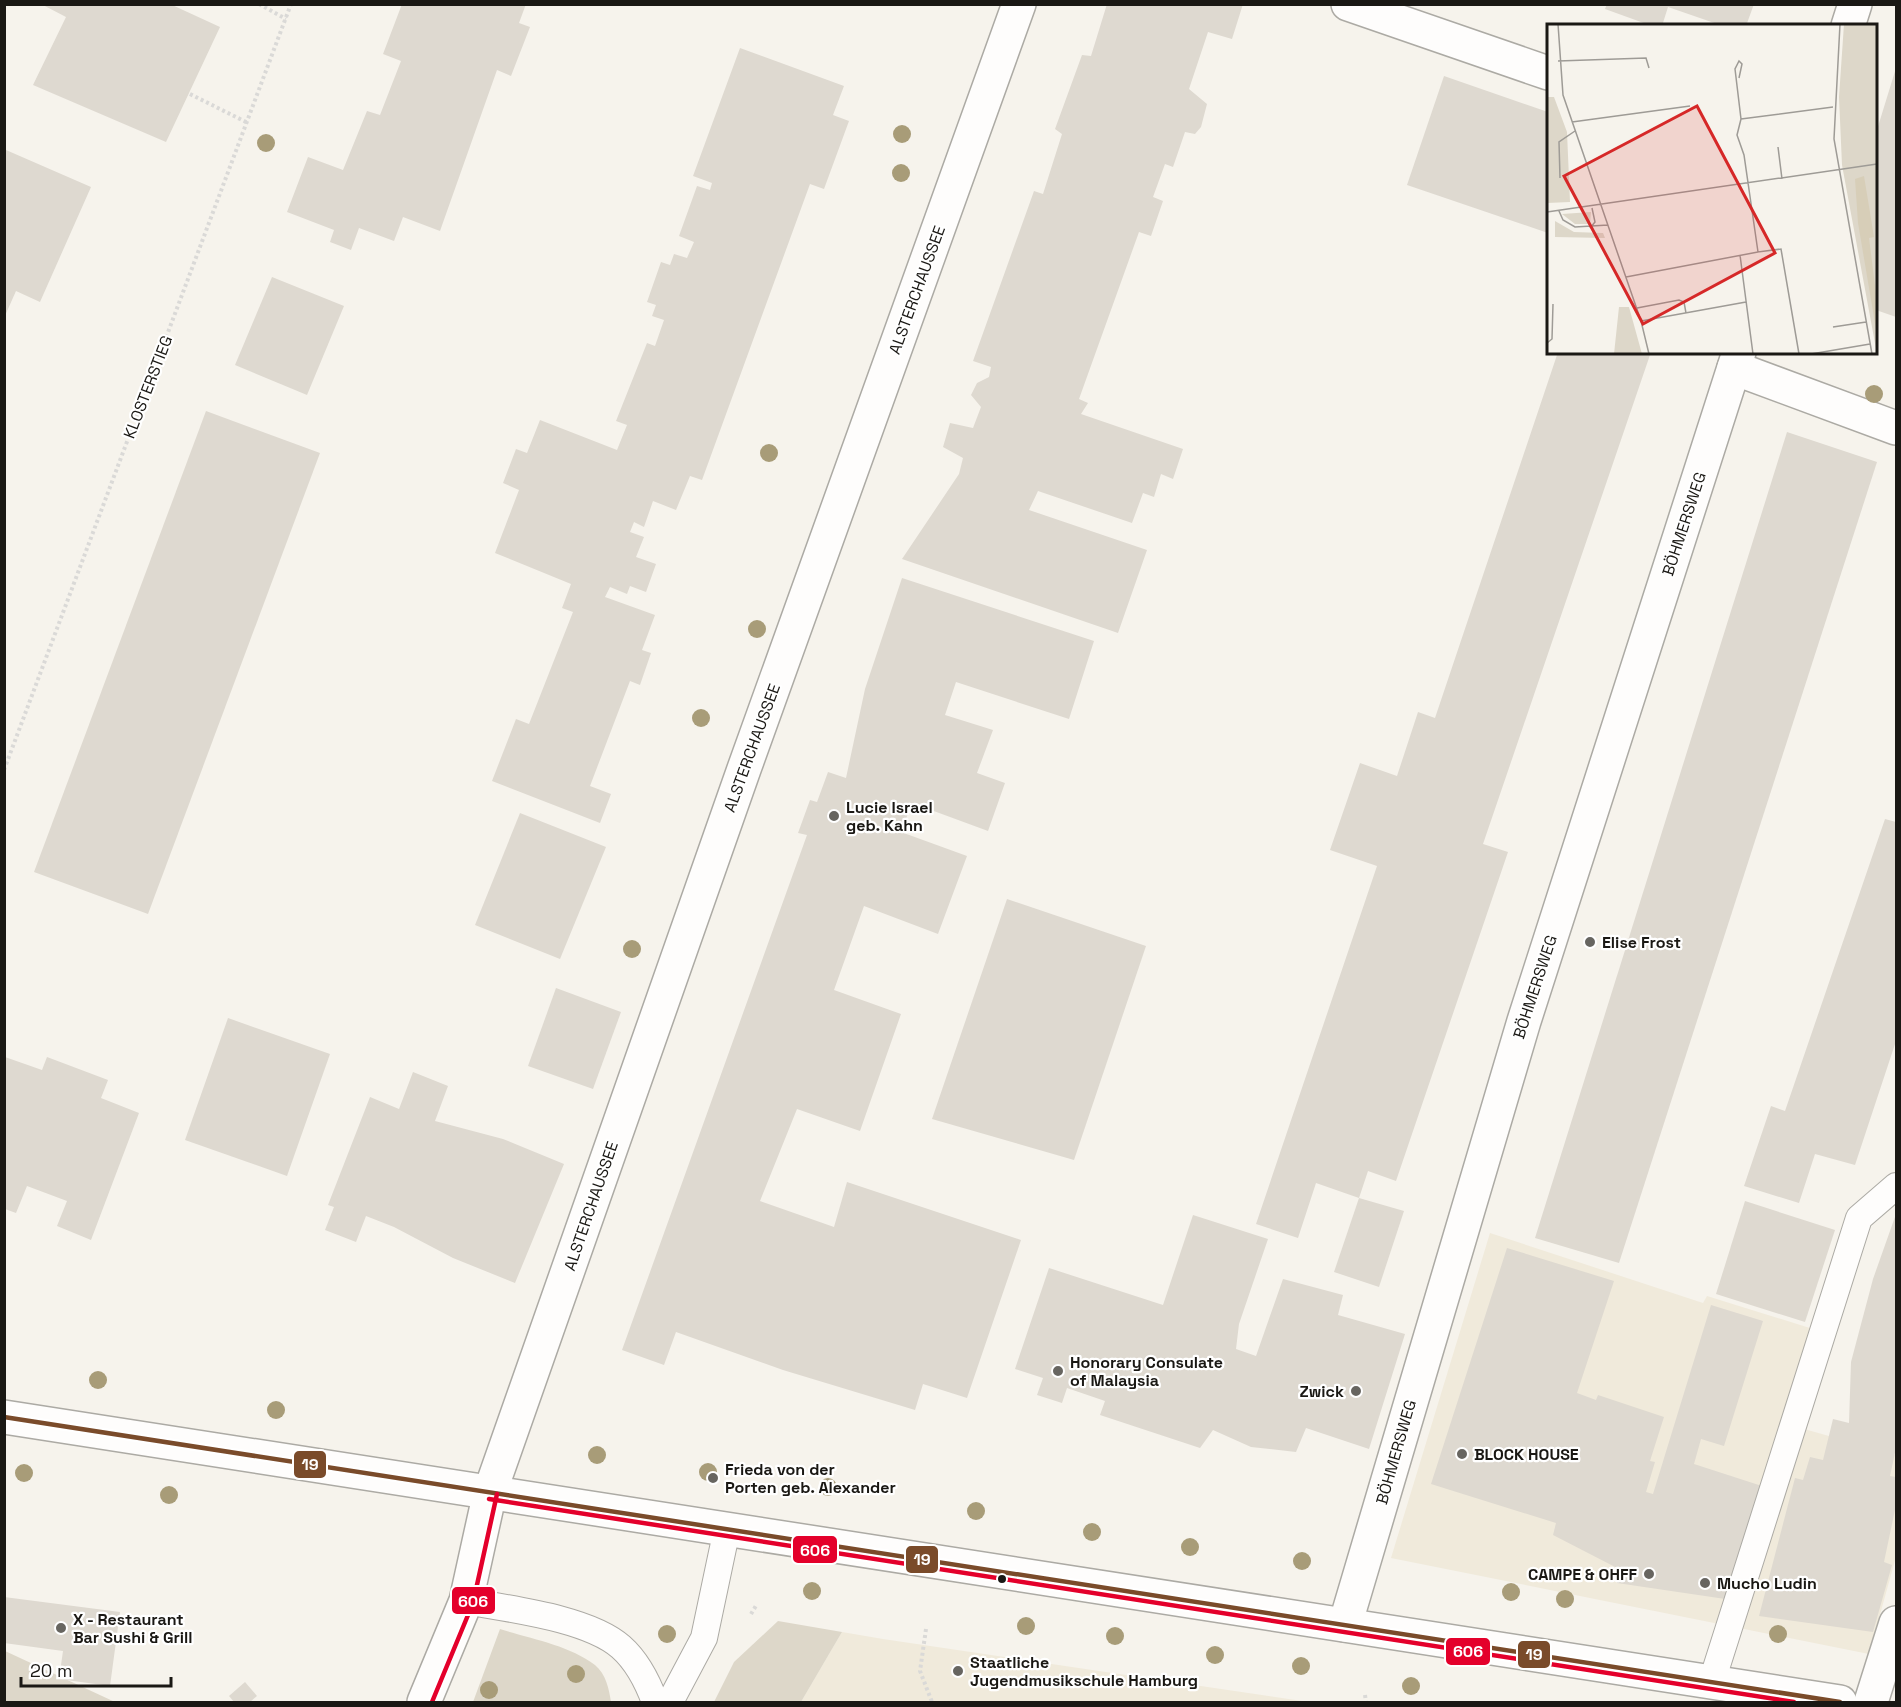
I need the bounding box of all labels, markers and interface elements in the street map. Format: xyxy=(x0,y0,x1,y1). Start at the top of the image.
inset map xyxy=(1547,24,1877,354)
street label: ALSTERCHAUSSEE xyxy=(884,223,950,357)
street label: KLOSTERSTIEG xyxy=(119,332,177,442)
street label: BÖHMERSWEG xyxy=(1657,469,1711,579)
street label: ALSTERCHAUSSEE xyxy=(719,681,785,815)
place label: Lucie Israel geb. Kahn xyxy=(846,797,933,836)
marker: Lucie Israel geb. Kahn xyxy=(827,809,841,823)
street label: BÖHMERSWEG xyxy=(1508,932,1562,1042)
place label: Elise Frost xyxy=(1602,932,1681,953)
marker: Elise Frost xyxy=(1583,935,1597,949)
street label: ALSTERCHAUSSEE xyxy=(559,1138,623,1274)
place label: Honorary Consulate of Malaysia xyxy=(1070,1352,1223,1391)
marker: Honorary Consulate of Malaysia xyxy=(1051,1364,1065,1378)
place label: Zwick xyxy=(1300,1381,1344,1402)
marker: Zwick xyxy=(1349,1384,1363,1398)
street label: BÖHMERSWEG xyxy=(1371,1397,1421,1507)
place label: BLOCK HOUSE xyxy=(1474,1444,1579,1465)
marker: BLOCK HOUSE xyxy=(1455,1447,1469,1461)
line badge: 19 xyxy=(293,1450,327,1479)
text: 19 xyxy=(301,1454,319,1475)
place label: Frieda von der Porten geb. Alexander xyxy=(725,1459,896,1498)
marker: Frieda von der Porten geb. Alexander xyxy=(706,1471,720,1485)
line badge: 606 xyxy=(792,1535,838,1564)
text: 606 xyxy=(800,1540,830,1561)
line badge: 19 xyxy=(905,1545,939,1574)
text: 19 xyxy=(913,1549,931,1570)
place label: CAMPE & OHFF xyxy=(1528,1564,1637,1585)
marker: CAMPE & OHFF xyxy=(1642,1567,1656,1581)
unlabelled marker xyxy=(996,1573,1008,1585)
place label: Mucho Ludin xyxy=(1717,1573,1817,1594)
marker: Mucho Ludin xyxy=(1698,1576,1712,1590)
line badge: 606 xyxy=(451,1586,496,1615)
text: 606 xyxy=(458,1591,488,1612)
place label: X - Restaurant Bar Sushi & Grill xyxy=(73,1609,193,1648)
marker: X - Restaurant Bar Sushi & Grill xyxy=(54,1621,68,1635)
line badge: 606 xyxy=(1445,1637,1491,1666)
line badge: 19 xyxy=(1517,1640,1551,1669)
text: 606 xyxy=(1453,1641,1483,1662)
text: 19 xyxy=(1525,1644,1543,1665)
scale bar xyxy=(21,1650,171,1688)
place label: Staatliche Jugendmusikschule Hamburg xyxy=(970,1652,1198,1691)
text: 20 m xyxy=(30,1659,73,1682)
marker: Staatliche Jugendmusikschule Hamburg xyxy=(951,1664,965,1678)

